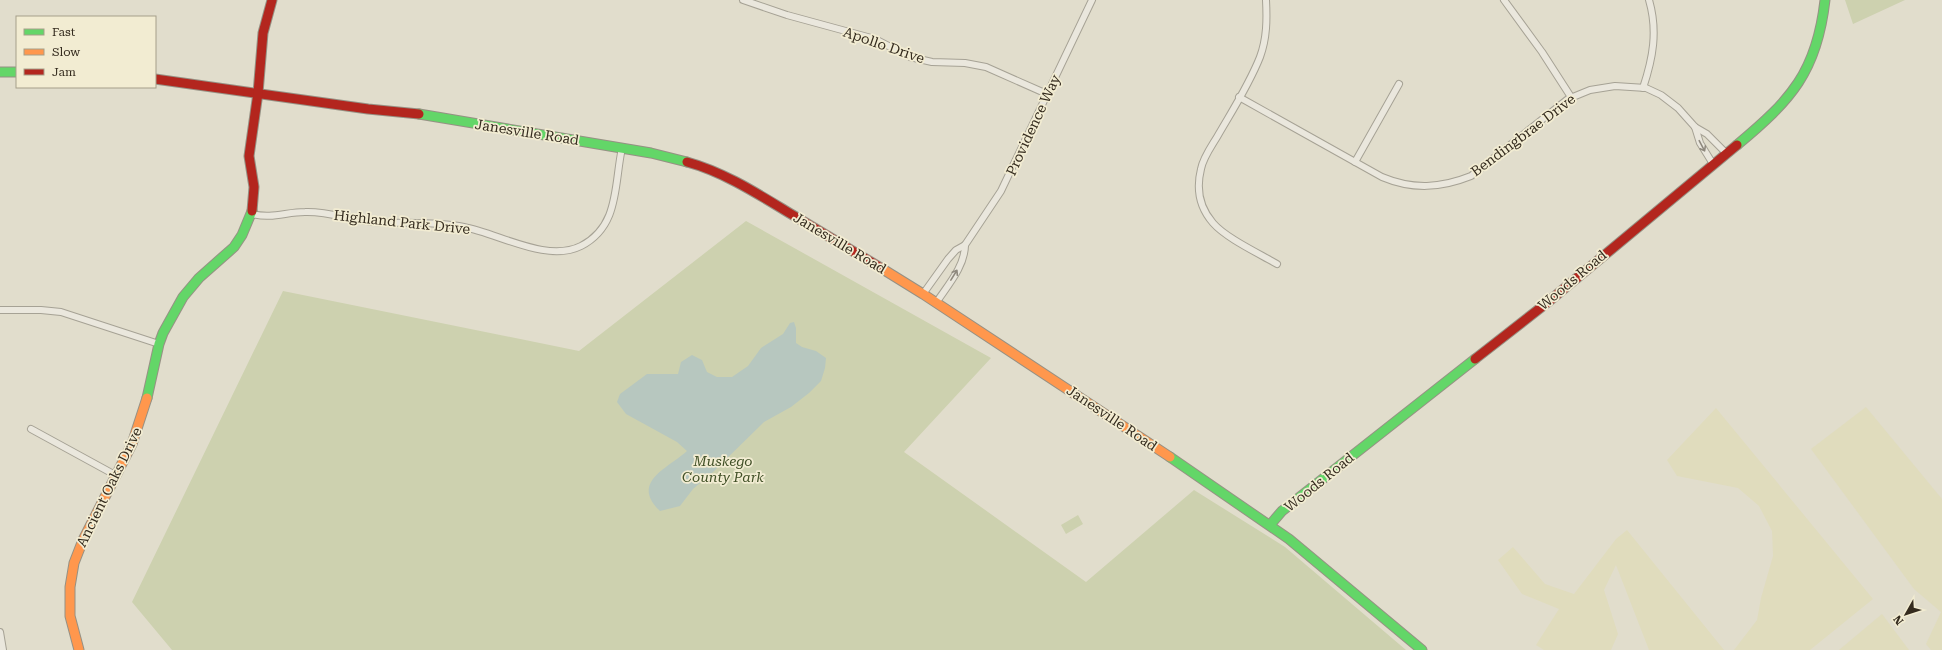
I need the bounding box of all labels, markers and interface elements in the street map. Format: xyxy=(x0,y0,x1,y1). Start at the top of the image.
legend xyxy=(16,16,156,88)
street label: Apollo Drive xyxy=(841,24,927,66)
text: Fast xyxy=(52,25,76,39)
text: Slow xyxy=(52,45,80,59)
text: Jam xyxy=(52,65,76,79)
street label: Providence Way xyxy=(1003,71,1064,178)
street label: Bendingbrae Drive xyxy=(1468,90,1579,179)
street label: Janesville Road xyxy=(474,116,580,148)
one-way arrow xyxy=(1699,140,1707,152)
street label: Highland Park Drive xyxy=(333,207,471,237)
street label: Janesville Road xyxy=(791,209,889,277)
street label: Woods Road xyxy=(1535,247,1609,313)
one-way arrow xyxy=(950,270,958,281)
street label: Janesville Road xyxy=(1064,382,1160,454)
street label: Ancient Oaks Drive xyxy=(73,424,145,549)
street label: Woods Road xyxy=(1281,449,1357,515)
park label: Muskego County Park xyxy=(682,453,764,485)
north arrow xyxy=(1886,594,1926,634)
text: N xyxy=(1891,612,1906,627)

